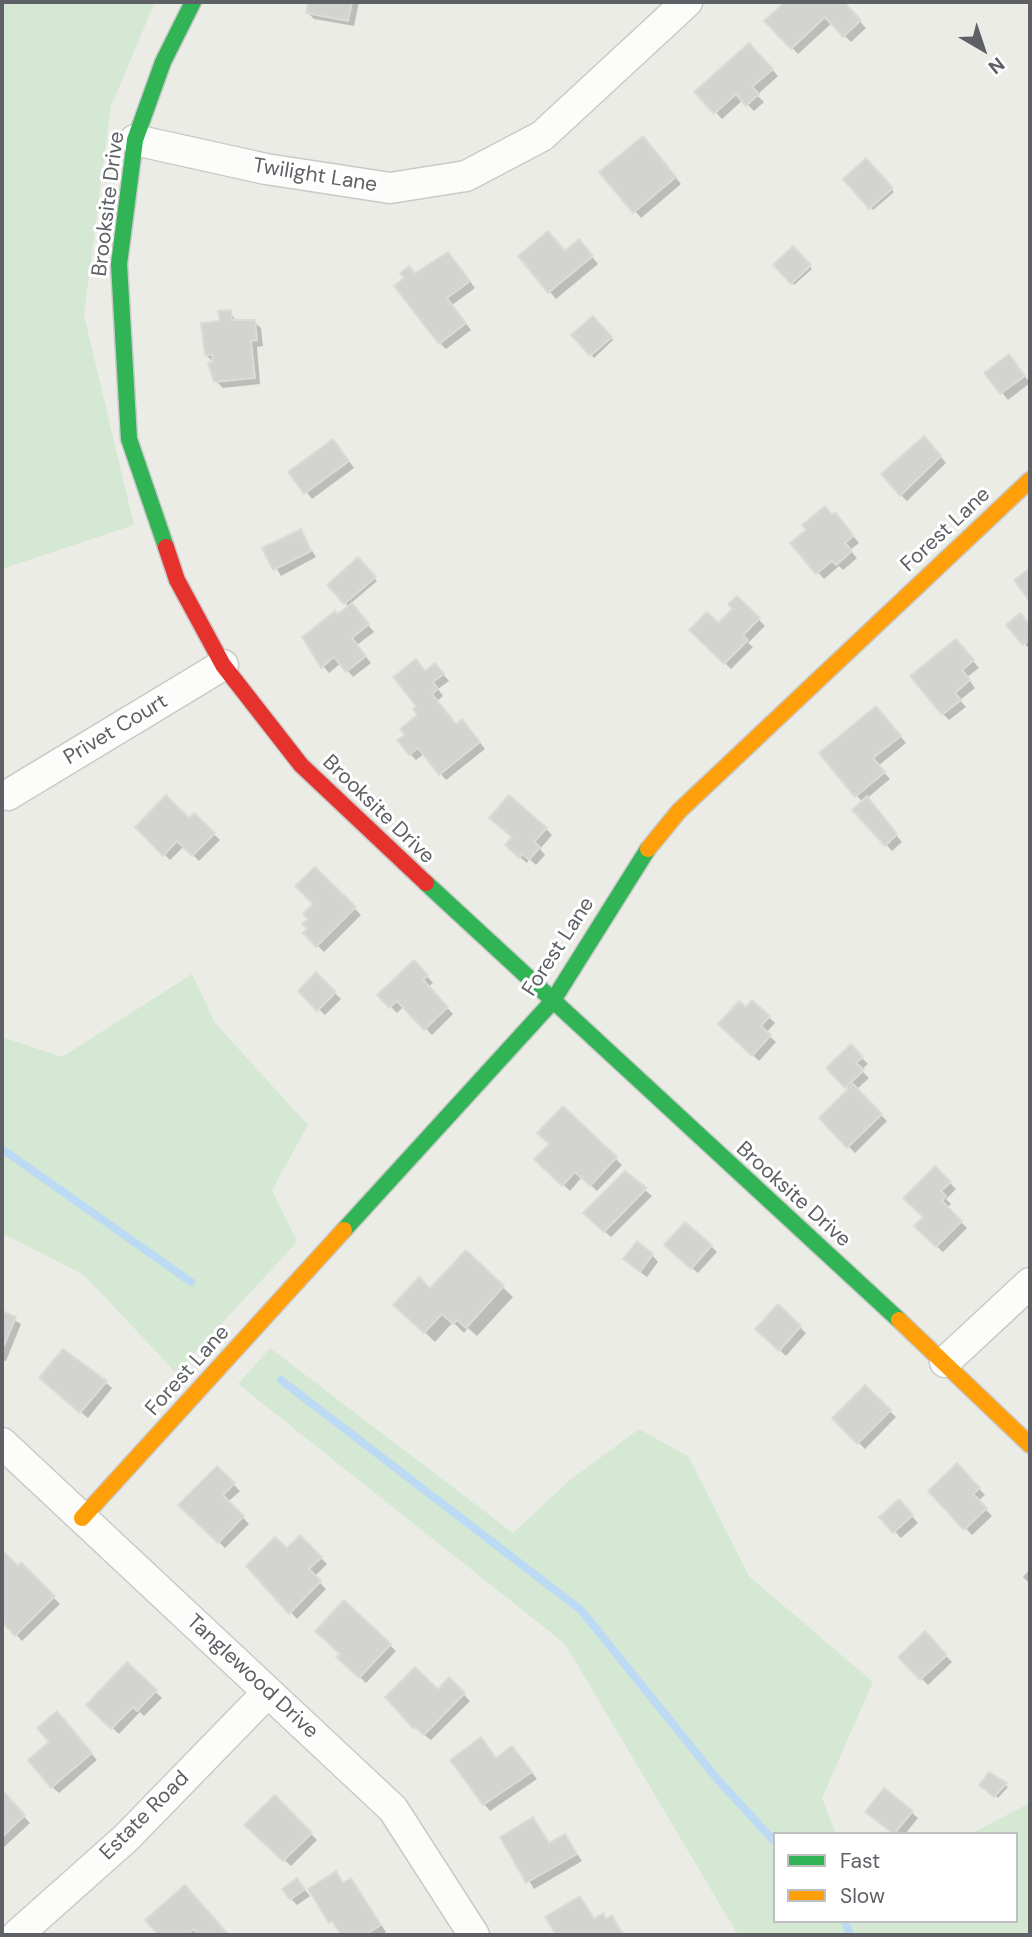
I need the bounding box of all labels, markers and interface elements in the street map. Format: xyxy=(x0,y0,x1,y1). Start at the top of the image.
north arrow xyxy=(948,14,1018,84)
text: N xyxy=(983,52,1010,80)
street label: Brooksite Drive xyxy=(88,130,130,278)
street label: Twilight Lane xyxy=(251,154,379,198)
street label: Forest Lane xyxy=(896,482,996,578)
street label: Privet Court xyxy=(60,689,172,771)
street label: Brooksite Drive xyxy=(317,750,439,870)
street label: Forest Lane xyxy=(518,893,600,1001)
street label: Brooksite Drive xyxy=(730,1137,856,1253)
street label: Forest Lane xyxy=(141,1321,235,1421)
street label: Tanglewood Drive xyxy=(181,1610,323,1744)
street label: Estate Road xyxy=(95,1766,195,1866)
legend xyxy=(773,1832,1018,1923)
text: Fast xyxy=(840,1847,880,1875)
text: Slow xyxy=(840,1882,885,1910)

